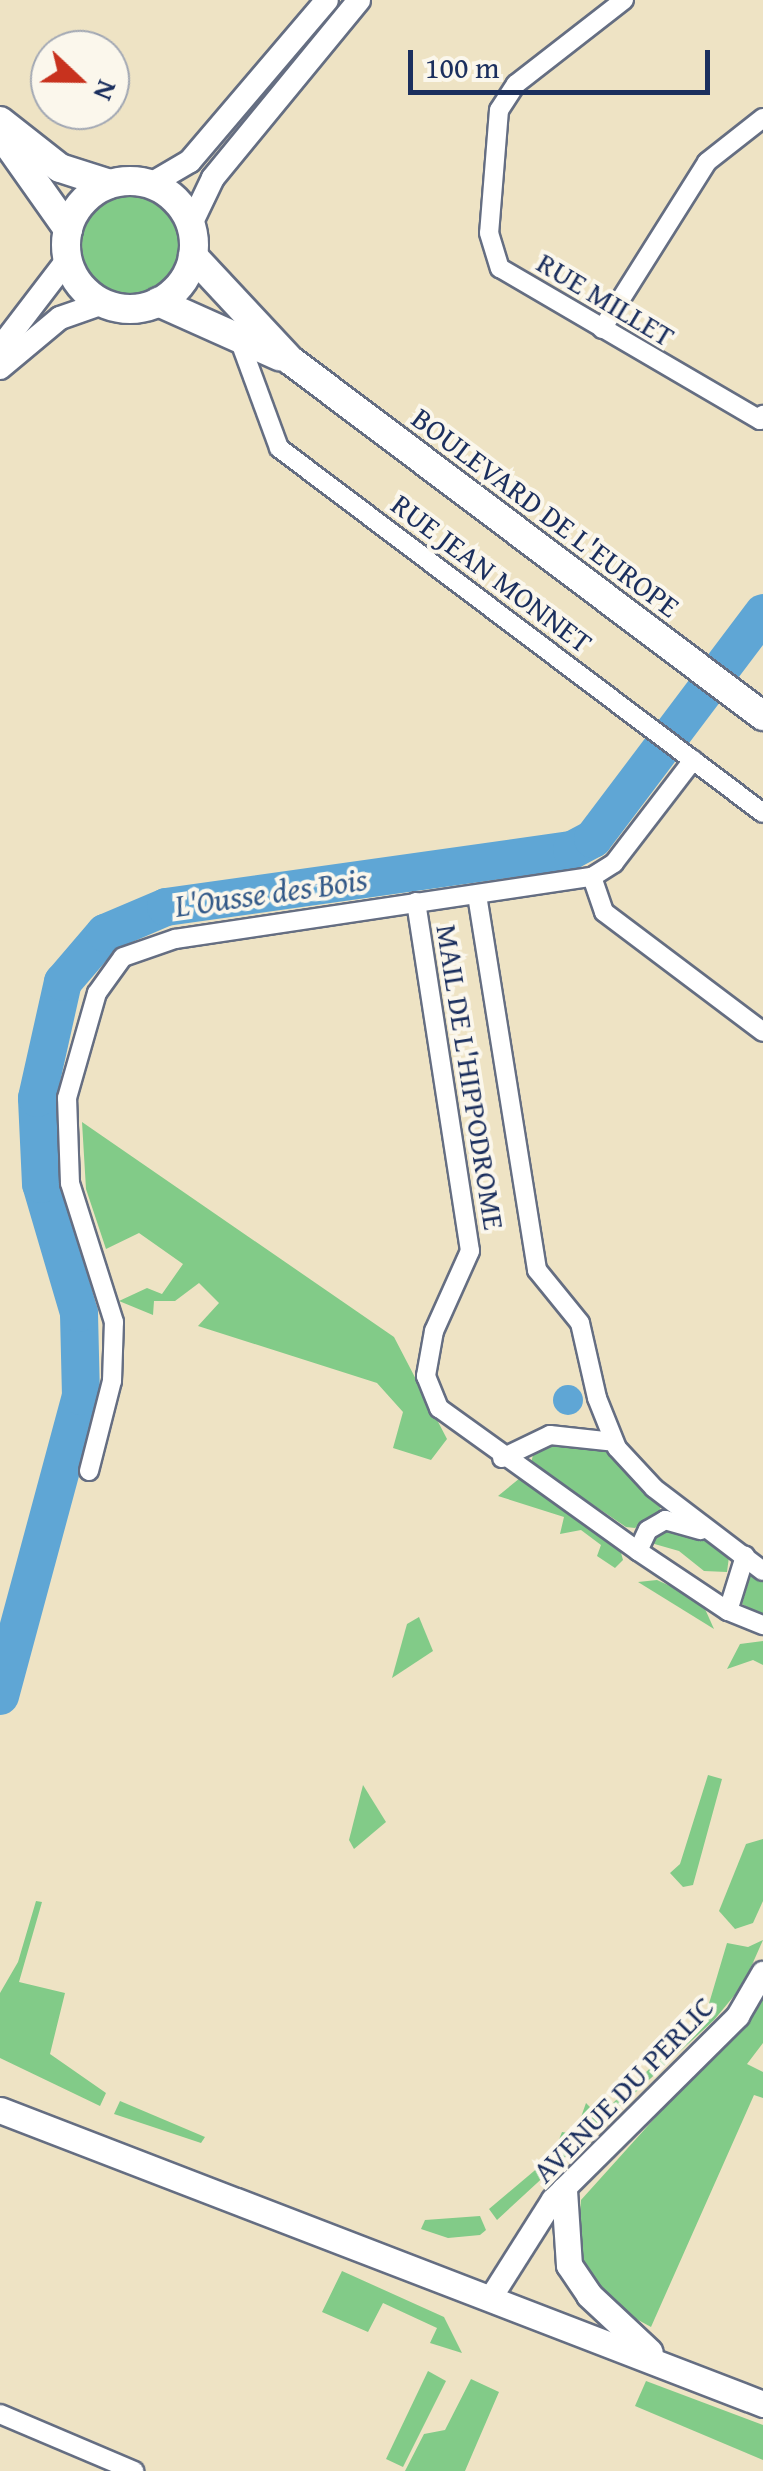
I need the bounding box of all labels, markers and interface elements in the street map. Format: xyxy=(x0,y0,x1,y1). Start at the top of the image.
north arrow xyxy=(30,30,130,130)
scale bar xyxy=(413,30,716,92)
text: 100 m xyxy=(425,45,499,89)
text: N xyxy=(84,74,129,107)
street label: RUE MILLET xyxy=(531,244,681,354)
street label: BOULEVARD DE L'EUROPE xyxy=(405,400,687,624)
street label: RUE JEAN MONNET xyxy=(385,486,599,660)
water label: L'Ousse des Bois xyxy=(172,861,370,925)
street label: MAIL DE L'HIPPODROME xyxy=(429,922,513,1232)
street label: AVENUE DU PERLIC xyxy=(525,1988,721,2190)

